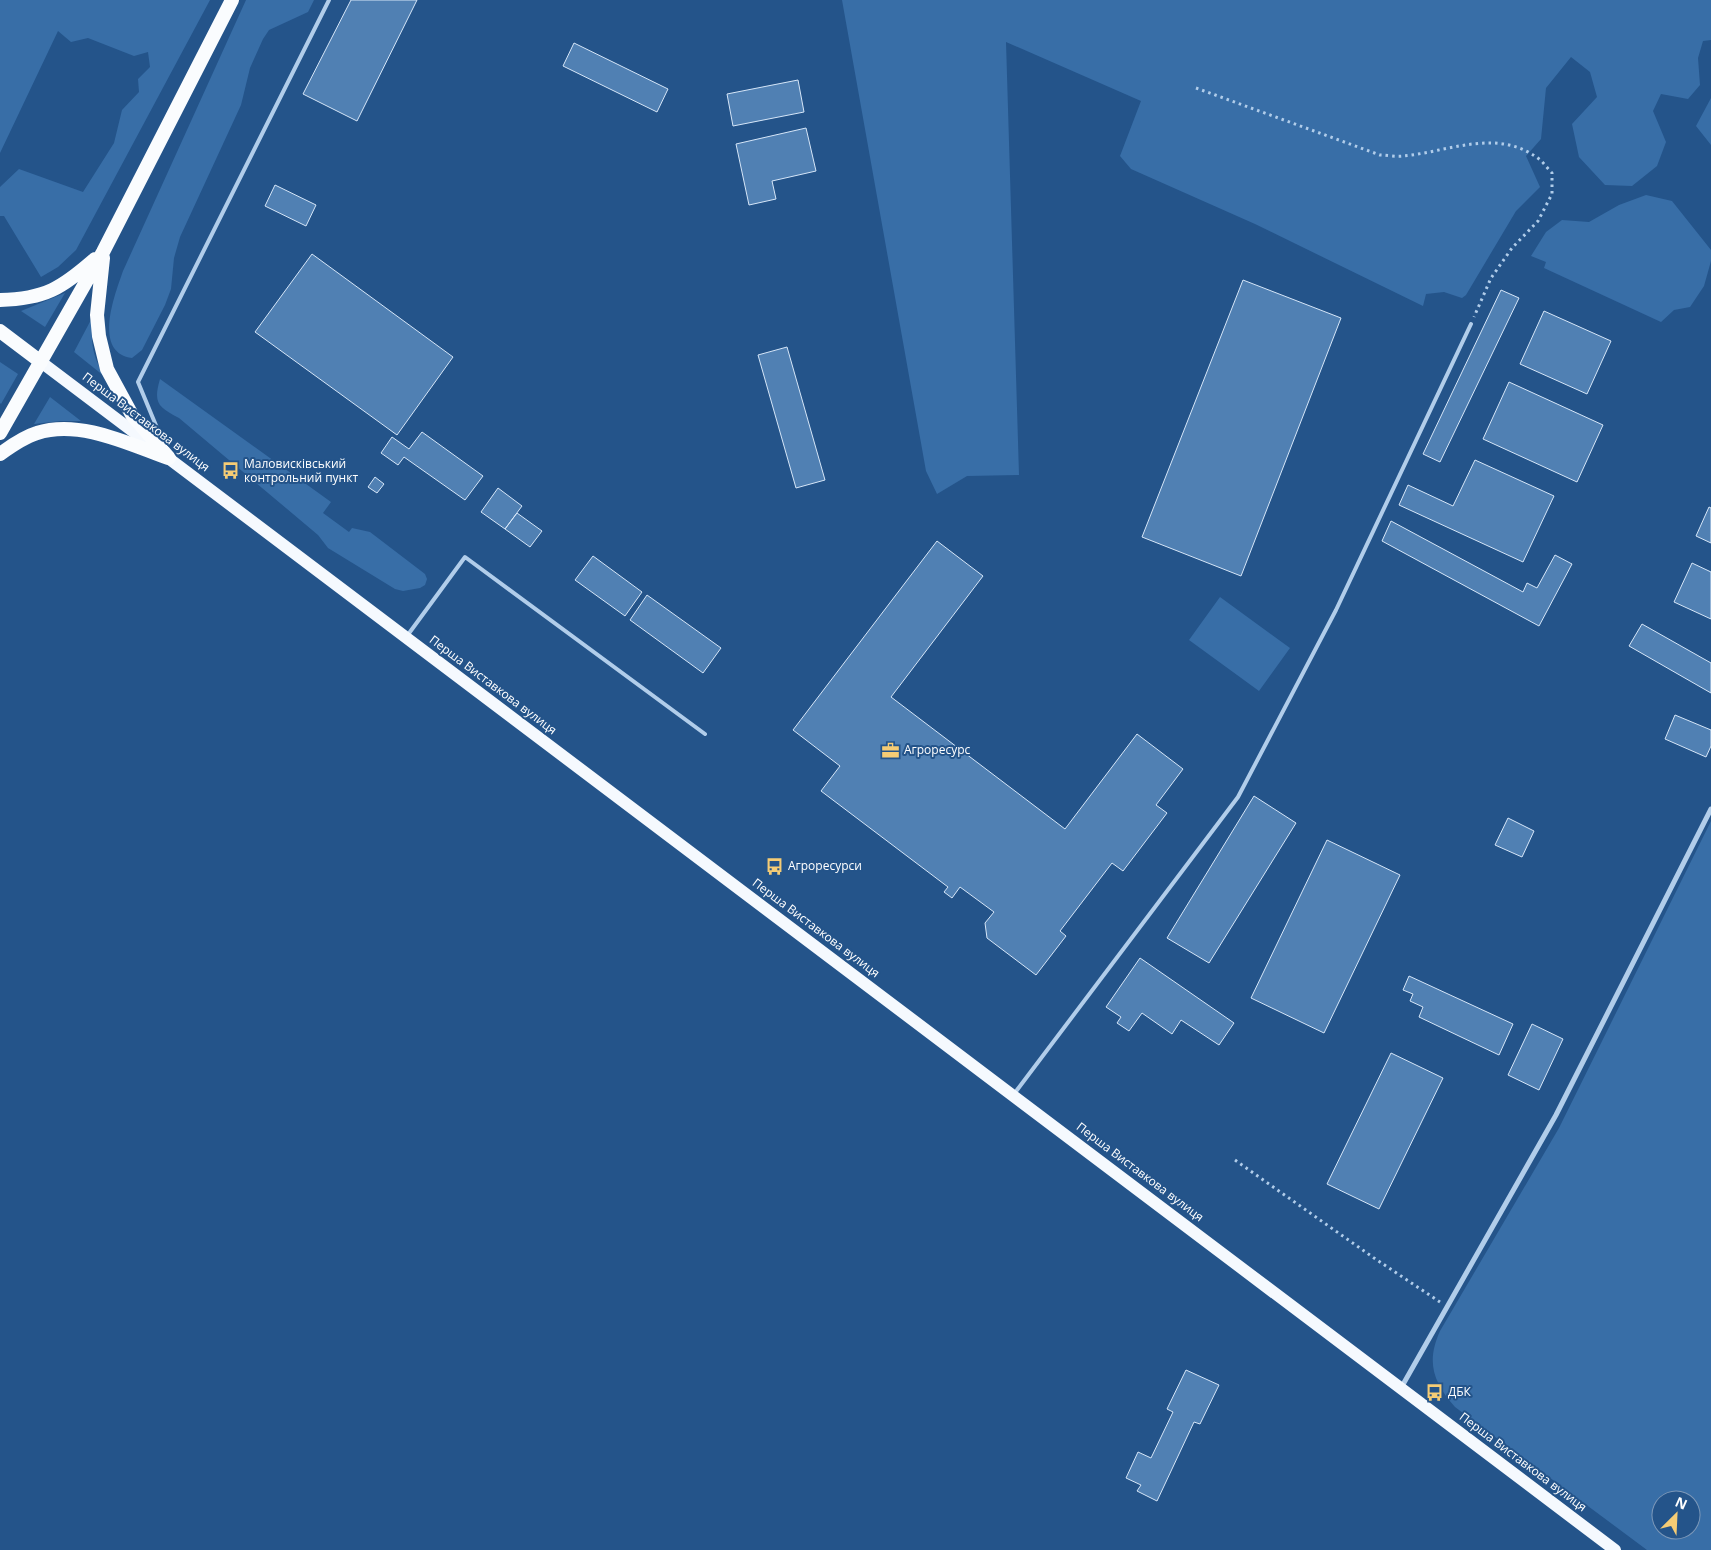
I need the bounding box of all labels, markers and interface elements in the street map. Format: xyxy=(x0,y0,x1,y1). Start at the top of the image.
street label: Перша Виставкова вулиця xyxy=(79,368,213,475)
place label: Маловисківський контрольний пункт xyxy=(244,455,358,486)
bus stop icon: Маловисківський контрольний пункт xyxy=(220,461,240,481)
street label: Перша Виставкова вулиця xyxy=(426,631,560,738)
office icon: Агроресурс xyxy=(880,740,900,760)
place label: Агроресурс xyxy=(904,741,971,758)
bus stop icon: Агроресурси xyxy=(764,856,784,876)
place label: Агроресурси xyxy=(788,857,862,874)
street label: Перша Виставкова вулиця xyxy=(749,874,883,981)
street label: Перша Виставкова вулиця xyxy=(1073,1118,1207,1225)
bus stop icon: ДБК xyxy=(1424,1382,1444,1402)
place label: ДБК xyxy=(1448,1383,1472,1400)
street label: Перша Виставкова вулиця xyxy=(1456,1408,1590,1515)
north arrow xyxy=(1651,1490,1701,1540)
text: N xyxy=(1672,1492,1691,1514)

